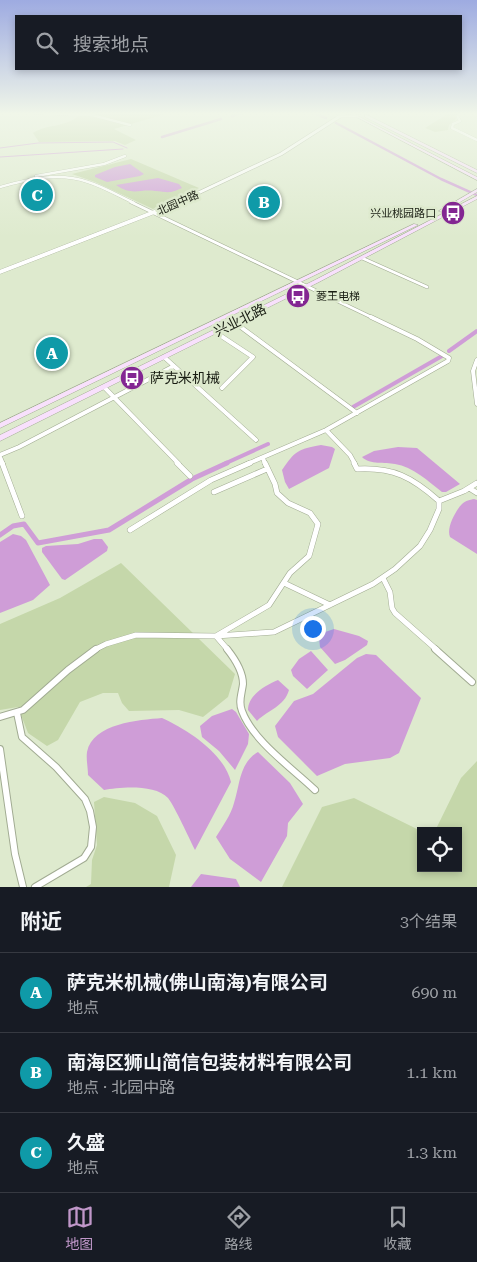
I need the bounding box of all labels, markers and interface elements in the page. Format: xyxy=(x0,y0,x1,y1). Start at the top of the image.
search box xyxy=(15,15,462,70)
icon: search xyxy=(33,29,61,57)
text: 搜索地点 xyxy=(73,33,149,56)
pin: C xyxy=(21,176,53,214)
pin: B xyxy=(248,183,280,221)
street label: 北园中路 xyxy=(155,188,201,218)
bus stop icon: 兴业桃园路口 xyxy=(440,200,466,226)
place label: 兴业桃园路口 xyxy=(370,207,436,220)
bus stop icon: 菱王电梯 xyxy=(285,283,311,309)
place label: 菱王电梯 xyxy=(316,290,360,303)
street label: 兴业北路 xyxy=(211,301,269,339)
pin: A xyxy=(36,334,68,372)
bus stop icon: 萨克米机械 xyxy=(119,365,145,391)
place label: 萨克米机械 xyxy=(150,370,220,386)
your location xyxy=(300,616,326,642)
map controls xyxy=(417,827,462,872)
button: locate xyxy=(417,827,462,872)
text: 附近 xyxy=(20,910,62,934)
text: 3个结果 xyxy=(400,912,457,931)
text: 萨克米机械(佛山南海)有限公司 xyxy=(67,971,328,994)
text: A xyxy=(30,983,42,1002)
text: 690 m xyxy=(411,983,457,1002)
text: 地点 xyxy=(67,998,99,1017)
text: 南海区狮山简信包装材料有限公司 xyxy=(67,1051,352,1074)
text: B xyxy=(30,1063,42,1082)
text: 1.1 km xyxy=(406,1063,457,1082)
text: 地点 · 北园中路 xyxy=(67,1078,175,1097)
text: 久盛 xyxy=(67,1131,105,1154)
text: C xyxy=(30,1143,42,1162)
text: 1.3 km xyxy=(406,1143,457,1162)
text: 地点 xyxy=(67,1158,99,1177)
tab: 地图 xyxy=(66,1203,94,1253)
tab: 路线 xyxy=(225,1203,253,1253)
tab: 收藏 xyxy=(384,1203,412,1253)

